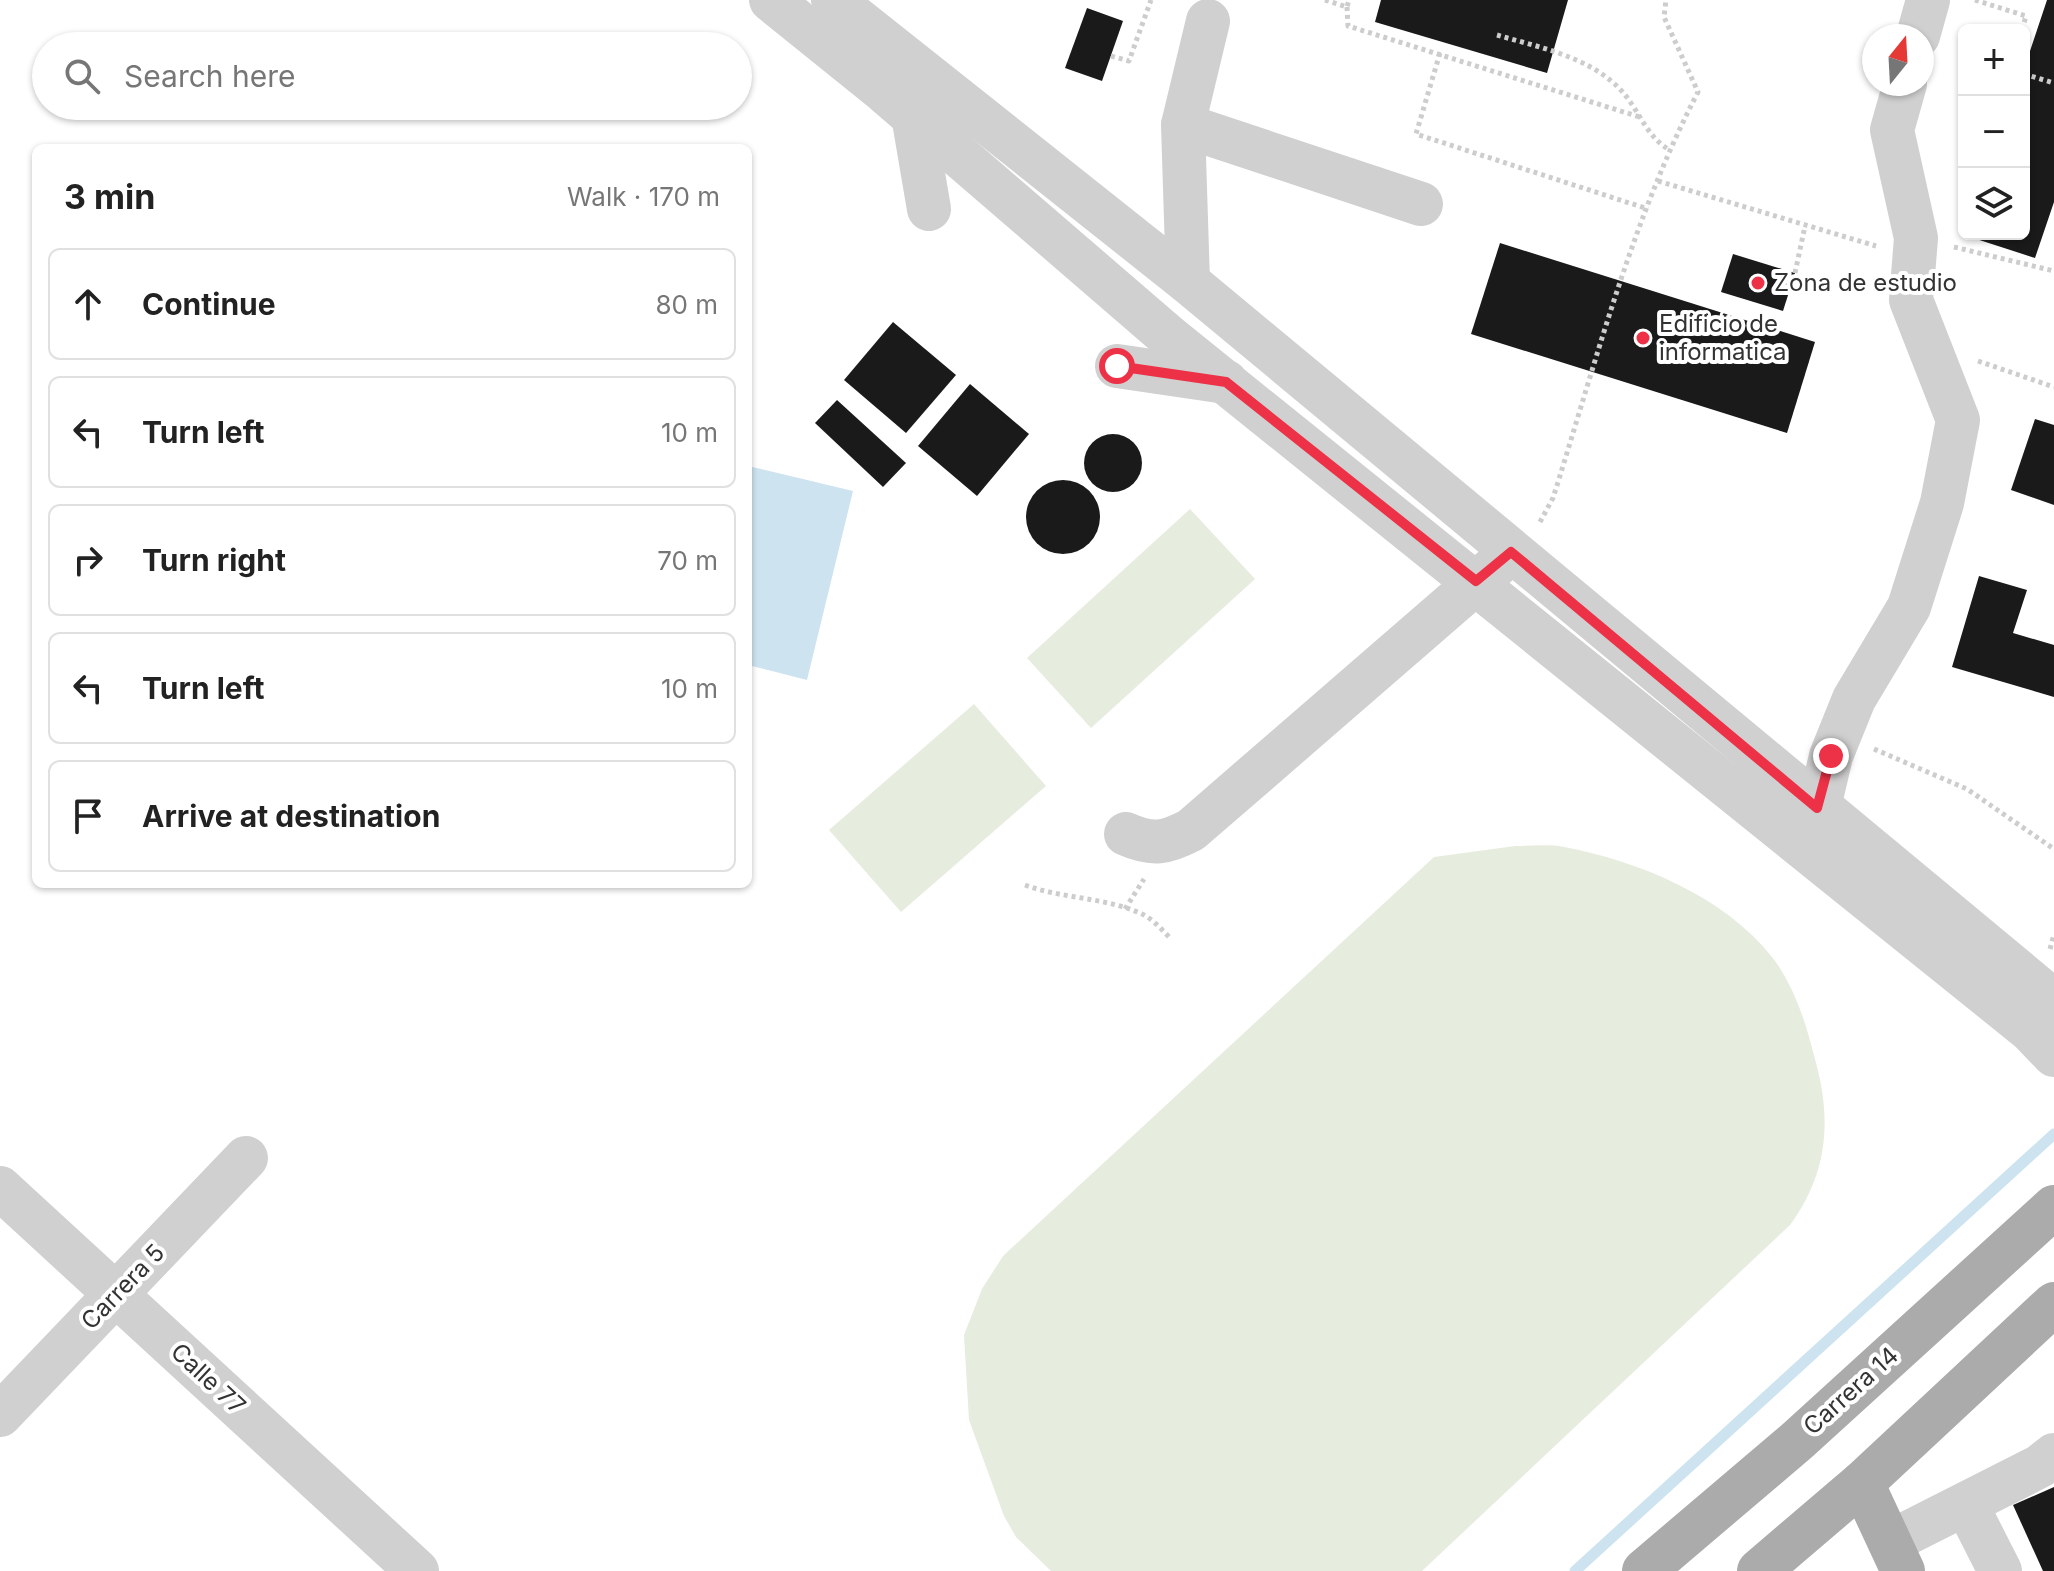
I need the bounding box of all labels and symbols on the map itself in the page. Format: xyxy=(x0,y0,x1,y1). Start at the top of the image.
north arrow xyxy=(1862,24,1934,96)
place label: Zona de estudio xyxy=(1774,268,1957,297)
marker: Zona de estudio xyxy=(1749,274,1767,292)
place label: Edificio de informatica xyxy=(1659,309,1787,366)
marker: Edificio de informatica xyxy=(1634,329,1652,347)
route start xyxy=(1099,348,1135,384)
route end xyxy=(1813,738,1849,774)
street label: Carrera 5 xyxy=(75,1238,170,1335)
street label: Calle 77 xyxy=(165,1337,252,1420)
street label: Carrera 14 xyxy=(1797,1341,1904,1441)

